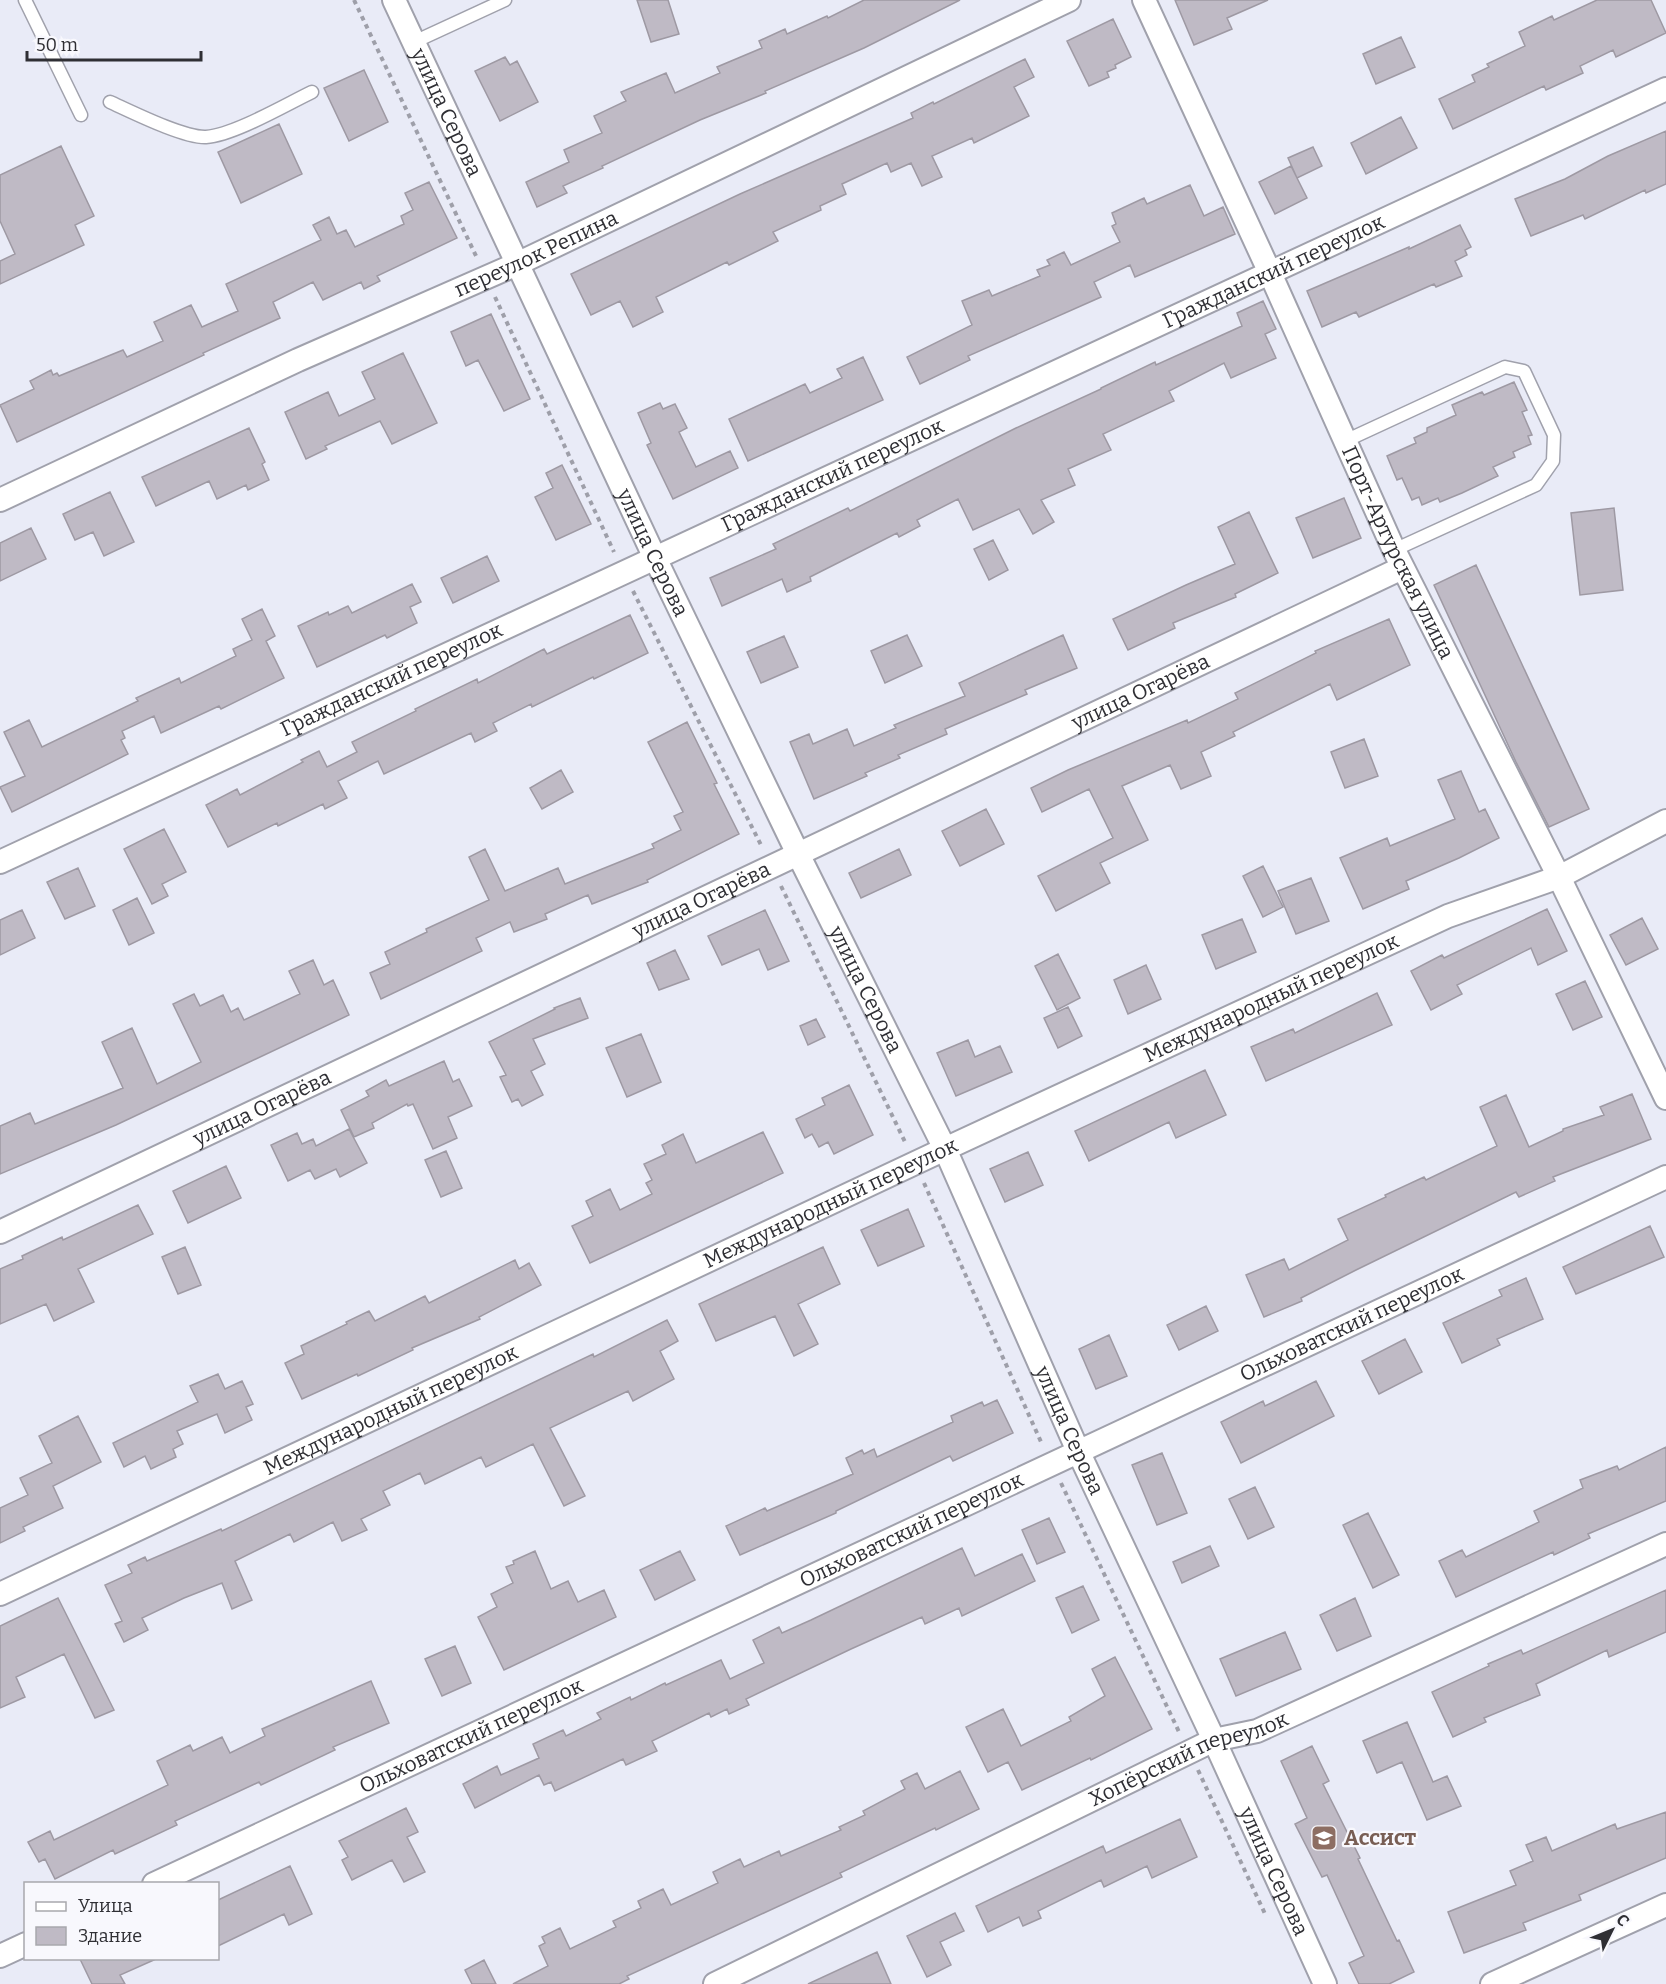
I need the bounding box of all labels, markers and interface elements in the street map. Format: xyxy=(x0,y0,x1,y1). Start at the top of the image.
scale bar xyxy=(27,24,201,62)
text: 50 m xyxy=(36,34,78,56)
street label: улица Серова xyxy=(405,43,488,181)
street label: переулок Репина xyxy=(451,205,622,303)
street label: Гражданский переулок xyxy=(1159,208,1389,334)
street label: Гражданский переулок xyxy=(717,412,948,538)
street label: Порт-Артурская улица xyxy=(1336,442,1460,664)
street label: улица Серова xyxy=(611,483,694,621)
street label: Гражданский переулок xyxy=(276,616,507,742)
street label: улица Огарёва xyxy=(1066,648,1214,736)
street label: улица Огарёва xyxy=(627,856,775,944)
street label: улица Серова xyxy=(822,921,908,1058)
street label: Международный переулок xyxy=(1140,927,1403,1068)
street label: улица Огарёва xyxy=(188,1064,336,1152)
street label: Международный переулок xyxy=(699,1132,962,1274)
street label: Ольховатский переулок xyxy=(1236,1260,1468,1387)
street label: Международный переулок xyxy=(260,1339,523,1481)
street label: улица Серова xyxy=(1029,1361,1110,1499)
street label: Ольховатский переулок xyxy=(795,1466,1028,1593)
street label: Ольховатский переулок xyxy=(355,1672,588,1799)
street label: Хопёрский переулок xyxy=(1085,1705,1293,1812)
street label: улица Серова xyxy=(1233,1802,1314,1940)
school or university icon: Ассист xyxy=(1309,1823,1339,1853)
place label: Ассист xyxy=(1344,1825,1417,1851)
legend xyxy=(24,1882,219,1960)
text: Улица xyxy=(78,1895,133,1917)
north arrow xyxy=(1582,1900,1642,1960)
text: С xyxy=(1612,1910,1633,1930)
text: Здание xyxy=(78,1925,142,1947)

